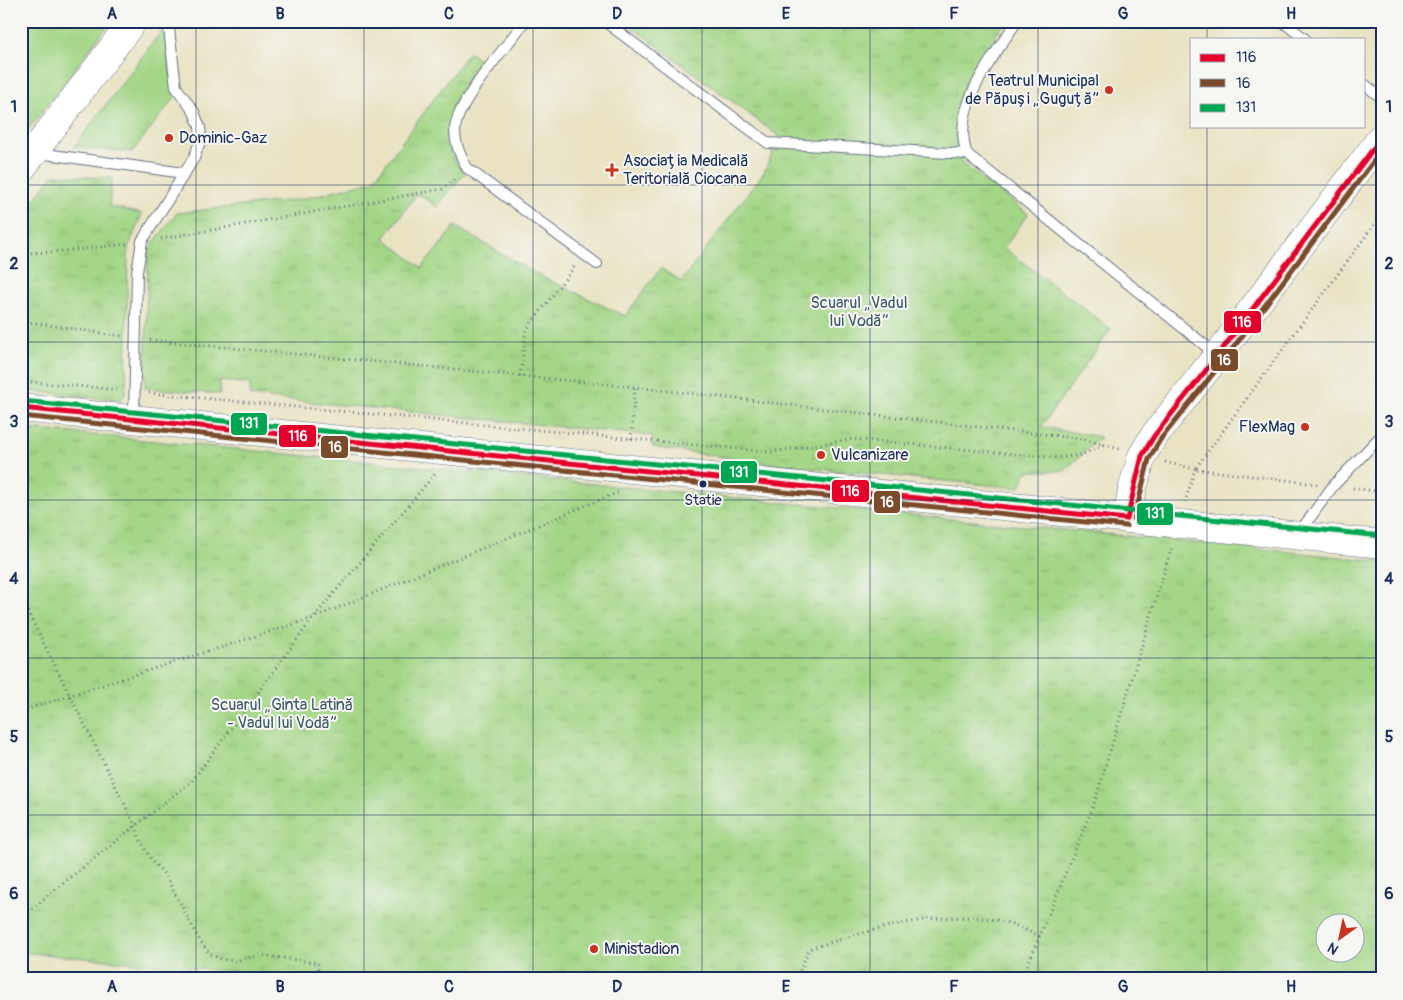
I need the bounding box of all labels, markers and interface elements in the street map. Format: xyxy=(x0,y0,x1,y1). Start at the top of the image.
text: A xyxy=(107,4,118,24)
text: B xyxy=(275,4,285,24)
text: C xyxy=(444,4,454,24)
text: D xyxy=(612,4,622,24)
text: E xyxy=(782,4,791,24)
text: F xyxy=(949,4,959,24)
text: G xyxy=(1118,4,1129,24)
text: H xyxy=(1286,4,1296,24)
legend xyxy=(1190,38,1366,128)
text: 116 xyxy=(1236,48,1256,67)
place label: Teatrul Municipal de Păpuși „Guguță” xyxy=(965,71,1099,109)
text: 16 xyxy=(1236,74,1251,93)
marker: Teatrul Municipal de Păpuși „Guguță” xyxy=(1103,84,1115,96)
text: 1 xyxy=(11,97,17,117)
text: 1 xyxy=(1386,97,1392,117)
text: 131 xyxy=(1236,98,1256,117)
place label: Dominic-Gaz xyxy=(179,128,267,148)
marker: Dominic-Gaz xyxy=(163,132,175,144)
place label: Asociația Medicală Teritorială Ciocana xyxy=(623,151,749,189)
marker: Asociația Medicală Teritorială Ciocana xyxy=(605,163,619,177)
text: 2 xyxy=(10,254,19,274)
text: 2 xyxy=(1385,254,1394,274)
park label: Scuarul „Vadul lui Vodă” xyxy=(810,293,908,331)
line badge: 116 xyxy=(1223,310,1262,334)
text: 116 xyxy=(1232,314,1252,331)
line badge: 16 xyxy=(1210,348,1239,372)
text: 16 xyxy=(1217,352,1231,369)
text: 3 xyxy=(10,412,19,432)
line badge: 131 xyxy=(230,412,268,436)
text: 3 xyxy=(1385,412,1394,432)
text: 131 xyxy=(240,415,258,432)
place label: FlexMag xyxy=(1239,417,1295,437)
marker: FlexMag xyxy=(1299,421,1311,433)
line badge: 116 xyxy=(278,424,317,448)
text: 116 xyxy=(288,428,308,445)
line badge: 16 xyxy=(320,435,349,459)
text: 16 xyxy=(328,439,342,456)
place label: Vulcanizare xyxy=(831,445,909,465)
marker: Vulcanizare xyxy=(815,449,827,461)
line badge: 131 xyxy=(720,460,758,484)
text: 131 xyxy=(730,464,748,481)
marker: Statie xyxy=(698,479,708,489)
line badge: 116 xyxy=(831,479,870,503)
text: 116 xyxy=(840,483,860,500)
line badge: 16 xyxy=(873,490,901,514)
place label: Statie xyxy=(684,491,722,510)
text: 16 xyxy=(880,494,894,511)
line badge: 131 xyxy=(1136,502,1174,526)
text: 131 xyxy=(1146,505,1164,522)
text: 4 xyxy=(9,569,19,589)
text: 4 xyxy=(1384,569,1394,589)
park label: Scuarul „Ginta Latină - Vadul lui Vodă” xyxy=(211,695,353,733)
text: 5 xyxy=(10,727,19,747)
text: 5 xyxy=(1385,727,1394,747)
text: 6 xyxy=(9,884,19,904)
text: 6 xyxy=(1384,884,1394,904)
north arrow xyxy=(1316,912,1366,962)
place label: Ministadion xyxy=(604,939,679,959)
text: N xyxy=(1325,939,1342,958)
marker: Ministadion xyxy=(588,943,600,955)
text: A xyxy=(107,977,118,997)
text: B xyxy=(275,977,285,997)
text: C xyxy=(444,977,454,997)
text: D xyxy=(612,977,622,997)
text: E xyxy=(782,977,791,997)
text: F xyxy=(949,977,959,997)
text: G xyxy=(1118,977,1129,997)
text: H xyxy=(1286,977,1296,997)

